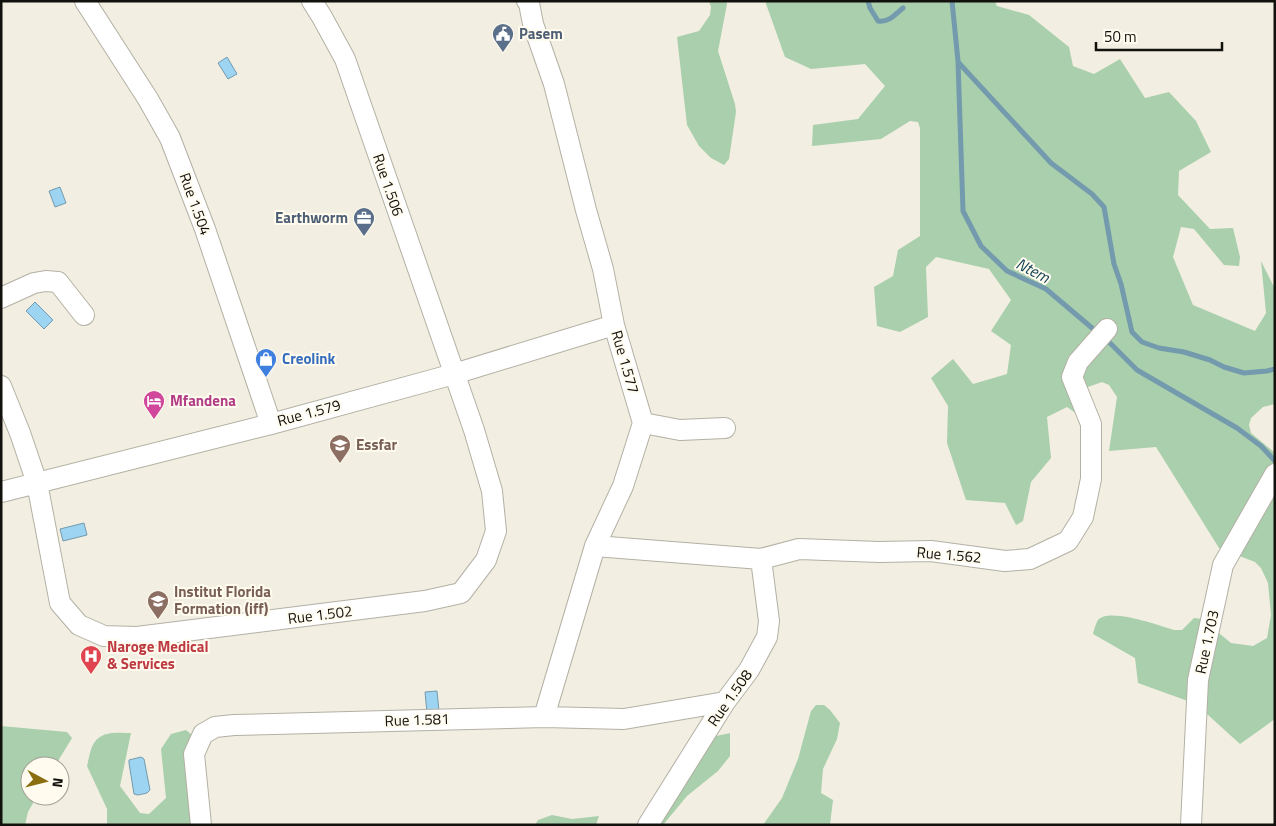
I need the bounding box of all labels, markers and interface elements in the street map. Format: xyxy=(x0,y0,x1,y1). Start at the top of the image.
scale bar xyxy=(1096,20,1222,52)
public building icon: Pasem xyxy=(491,22,515,53)
place label: Pasem xyxy=(519,22,563,45)
text: 50 m xyxy=(1104,25,1137,48)
street label: Rue 1.506 xyxy=(367,150,410,219)
street label: Rue 1.504 xyxy=(174,169,217,238)
place label: Earthworm xyxy=(275,206,348,229)
office icon: Earthworm xyxy=(352,206,376,237)
water label: Ntem xyxy=(1012,251,1055,289)
street label: Rue 1.577 xyxy=(605,328,645,396)
shop icon: Creolink xyxy=(254,347,278,378)
place label: Creolink xyxy=(282,347,336,370)
hotel icon: Mfandena xyxy=(142,389,166,420)
place label: Mfandena xyxy=(170,389,236,412)
street label: Rue 1.579 xyxy=(275,393,343,432)
school or university icon: Essfar xyxy=(328,433,352,464)
place label: Essfar xyxy=(356,433,397,456)
street label: Rue 1.562 xyxy=(916,540,982,569)
place label: Institut Florida Formation (iff) xyxy=(174,580,271,620)
school or university icon: Institut Florida Formation (iff) xyxy=(146,589,170,620)
street label: Rue 1.502 xyxy=(286,599,354,630)
street label: Rue 1.703 xyxy=(1189,608,1225,676)
place label: Naroge Medical & Services xyxy=(107,635,209,675)
hospital icon: Naroge Medical & Services xyxy=(79,644,103,675)
street label: Rue 1.508 xyxy=(702,665,758,731)
street label: Rue 1.581 xyxy=(384,707,450,732)
north arrow xyxy=(20,756,70,806)
text: N xyxy=(47,777,69,789)

